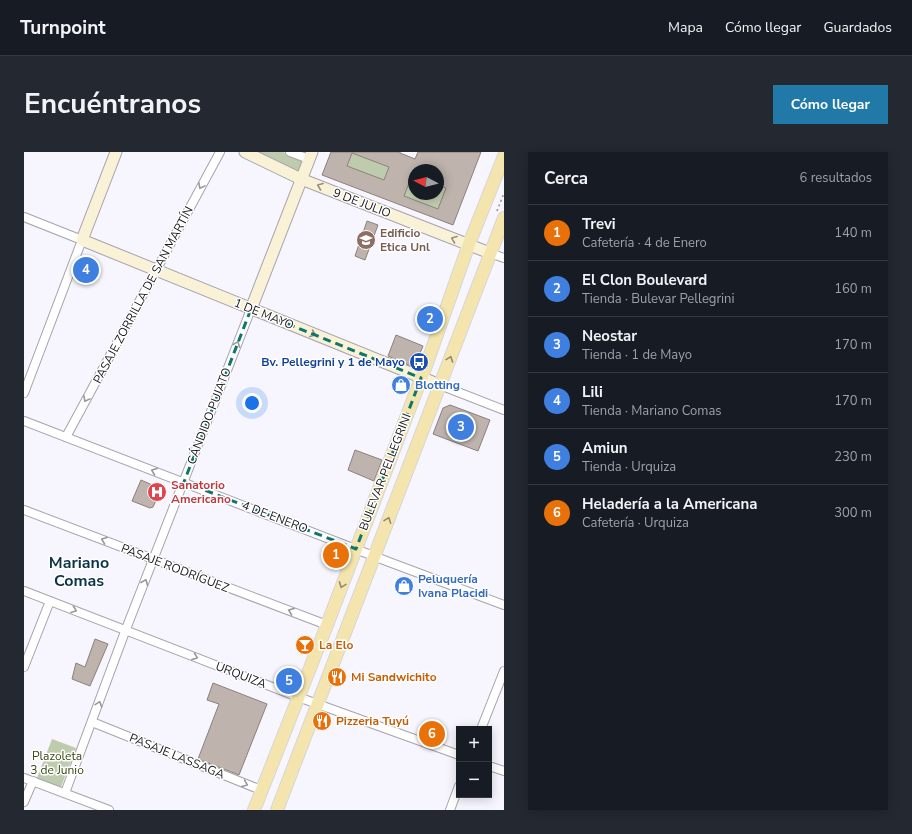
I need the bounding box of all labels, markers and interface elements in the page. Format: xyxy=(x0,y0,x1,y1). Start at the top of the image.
text: Turnpoint xyxy=(20,15,106,41)
text: Mapa xyxy=(668,18,703,37)
text: Cómo llegar xyxy=(725,18,801,37)
text: Guardados xyxy=(823,18,892,37)
text: Encuéntranos xyxy=(24,85,201,123)
button: Cómo llegar xyxy=(773,85,888,124)
north arrow xyxy=(408,164,444,200)
text: Cerca xyxy=(544,167,588,190)
text: 6 resultados xyxy=(800,169,872,187)
one-way arrow xyxy=(199,182,206,189)
one-way arrow xyxy=(317,183,324,191)
street label: 9 DE JULIO xyxy=(331,185,393,221)
street label: PASAJE ZORRILLA DE SAN MARTÍN xyxy=(89,204,197,386)
text: Trevi xyxy=(582,214,616,234)
text: 1 xyxy=(553,224,561,242)
text: 140 m xyxy=(834,224,872,242)
place label: Edificio Etica Unl xyxy=(380,225,430,255)
school or university icon: Edificio Etica Unl xyxy=(355,229,377,251)
text: Cafetería · 4 de Enero xyxy=(582,234,707,252)
one-way arrow xyxy=(451,235,458,243)
pin: 4 xyxy=(73,255,99,285)
text: El Clon Boulevard xyxy=(582,270,707,290)
text: 2 xyxy=(553,280,561,298)
text: 160 m xyxy=(834,280,872,298)
text: Tienda · Bulevar Pellegrini xyxy=(582,290,735,308)
street label: 1 DE MAYO xyxy=(232,295,296,333)
pin: 2 xyxy=(417,304,443,334)
text: Neostar xyxy=(582,326,637,346)
one-way arrow xyxy=(310,329,317,337)
text: 3 xyxy=(553,336,561,354)
text: 170 m xyxy=(834,336,872,354)
one-way arrow xyxy=(233,340,241,347)
text: Tienda · 1 de Mayo xyxy=(582,346,692,364)
bus stop icon: Bv. Pellegrini y 1 de Mayo xyxy=(408,351,430,373)
place label: Bv. Pellegrini y 1 de Mayo xyxy=(261,354,405,370)
one-way arrow xyxy=(445,356,453,363)
street label: CÁNDIDO PUJATO xyxy=(183,365,235,467)
shop icon: Blotting xyxy=(390,374,412,396)
place label: Blotting xyxy=(415,377,460,393)
text: Lili xyxy=(582,382,603,402)
text: 4 xyxy=(553,392,561,410)
text: 170 m xyxy=(834,392,872,410)
your location xyxy=(242,393,262,413)
one-way arrow xyxy=(84,395,91,403)
text: Tienda · Mariano Comas xyxy=(582,402,722,420)
street label: BULEVAR PELLEGRINI xyxy=(355,411,415,533)
pin: 3 xyxy=(448,412,474,442)
text: Amiun xyxy=(582,438,628,458)
text: 5 xyxy=(553,448,561,466)
text: 230 m xyxy=(834,448,872,466)
text: Tienda · Urquiza xyxy=(582,458,676,476)
one-way arrow xyxy=(151,467,158,475)
place label: Sanatorio Americano xyxy=(171,477,231,507)
hospital icon: Sanatorio Americano xyxy=(146,481,168,503)
text: Heladería a la Americana xyxy=(582,494,757,514)
street label: 4 DE ENERO xyxy=(240,497,310,537)
text: 6 xyxy=(553,504,561,522)
text: 300 m xyxy=(834,504,872,522)
text: Cafetería · Urquiza xyxy=(582,514,689,532)
one-way arrow xyxy=(383,516,391,523)
one-way arrow xyxy=(100,537,107,545)
street label: PASAJE RODRÍGUEZ xyxy=(119,540,231,596)
pin: 1 xyxy=(323,540,349,570)
district label: Mariano Comas xyxy=(49,552,109,592)
place label: Peluquería Ivana Placidi xyxy=(418,571,488,601)
shop icon: Peluquería Ivana Placidi xyxy=(393,575,415,597)
one-way arrow xyxy=(140,579,148,586)
one-way arrow xyxy=(339,581,347,588)
one-way arrow xyxy=(70,605,77,613)
one-way arrow xyxy=(287,607,294,615)
bar icon: La Elo xyxy=(294,634,316,656)
place label: La Elo xyxy=(319,637,353,653)
one-way arrow xyxy=(191,652,198,660)
street label: URQUIZA xyxy=(213,658,269,692)
pin: 5 xyxy=(276,666,302,696)
restaurant icon: Mi Sandwichito xyxy=(326,666,348,688)
place label: Mi Sandwichito xyxy=(351,669,437,685)
one-way arrow xyxy=(94,700,102,707)
restaurant icon: Pizzeria Tuyú xyxy=(311,710,333,732)
place label: Pizzeria Tuyú xyxy=(336,713,409,729)
pin: 6 xyxy=(419,719,445,749)
map controls xyxy=(456,726,492,798)
button: + xyxy=(456,726,492,762)
street label: PASAJE LASSAGA xyxy=(127,730,227,783)
park label: Plazoleta 3 de Junio xyxy=(30,748,84,778)
button: − xyxy=(456,762,492,798)
one-way arrow xyxy=(241,779,248,787)

